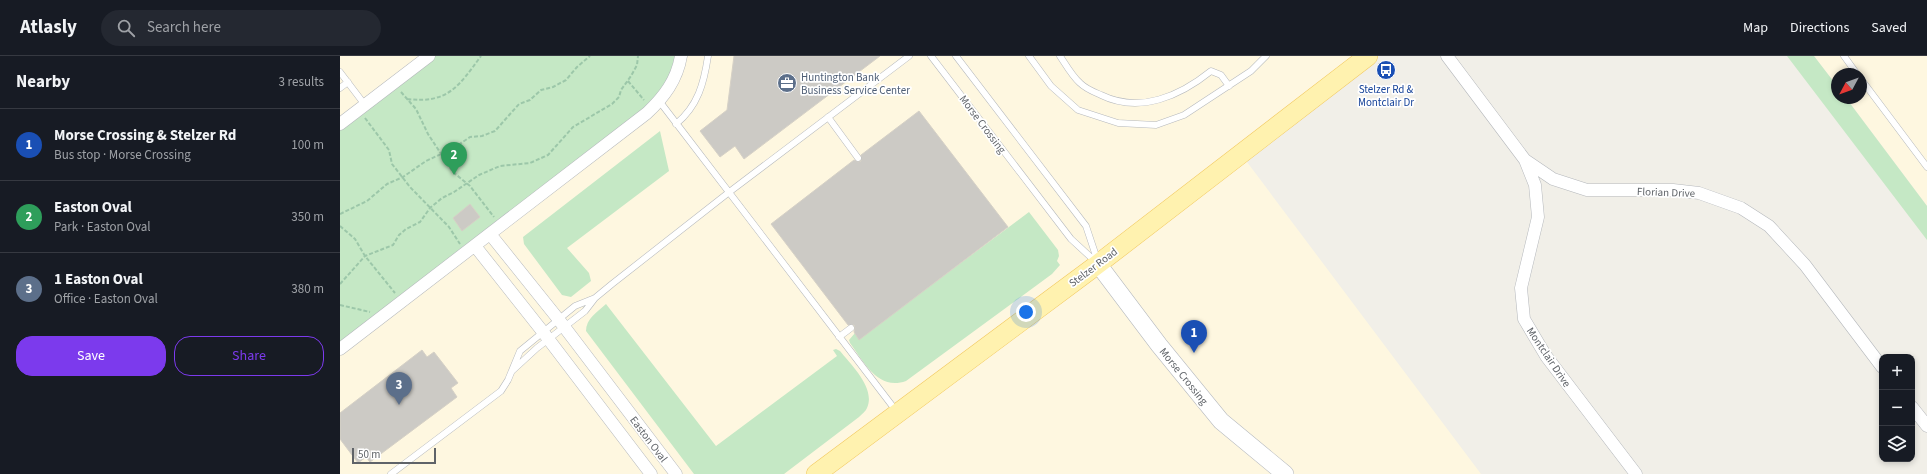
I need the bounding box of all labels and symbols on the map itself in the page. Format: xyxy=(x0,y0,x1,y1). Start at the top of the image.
bus stop icon: Stelzer Rd & Montclair Dr xyxy=(1375,59,1397,81)
north arrow xyxy=(1831,68,1867,104)
place label: Huntington Bank Business Service Center xyxy=(801,70,910,98)
office icon: Huntington Bank Business Service Center xyxy=(776,72,798,94)
place label: Stelzer Rd & Montclair Dr xyxy=(1358,82,1414,110)
street label: Morse Crossing xyxy=(956,92,1010,157)
pin: 2 xyxy=(441,142,467,175)
street label: Florian Drive xyxy=(1637,184,1696,201)
street label: Stelzer Road xyxy=(1066,244,1121,291)
your location xyxy=(1016,302,1036,322)
pin: 1 xyxy=(1181,320,1207,353)
street label: Montclair Drive xyxy=(1523,324,1575,391)
street label: Morse Crossing xyxy=(1156,345,1212,408)
pin: 3 xyxy=(386,372,412,405)
street label: Easton Oval xyxy=(626,413,671,466)
scale bar xyxy=(352,446,436,465)

